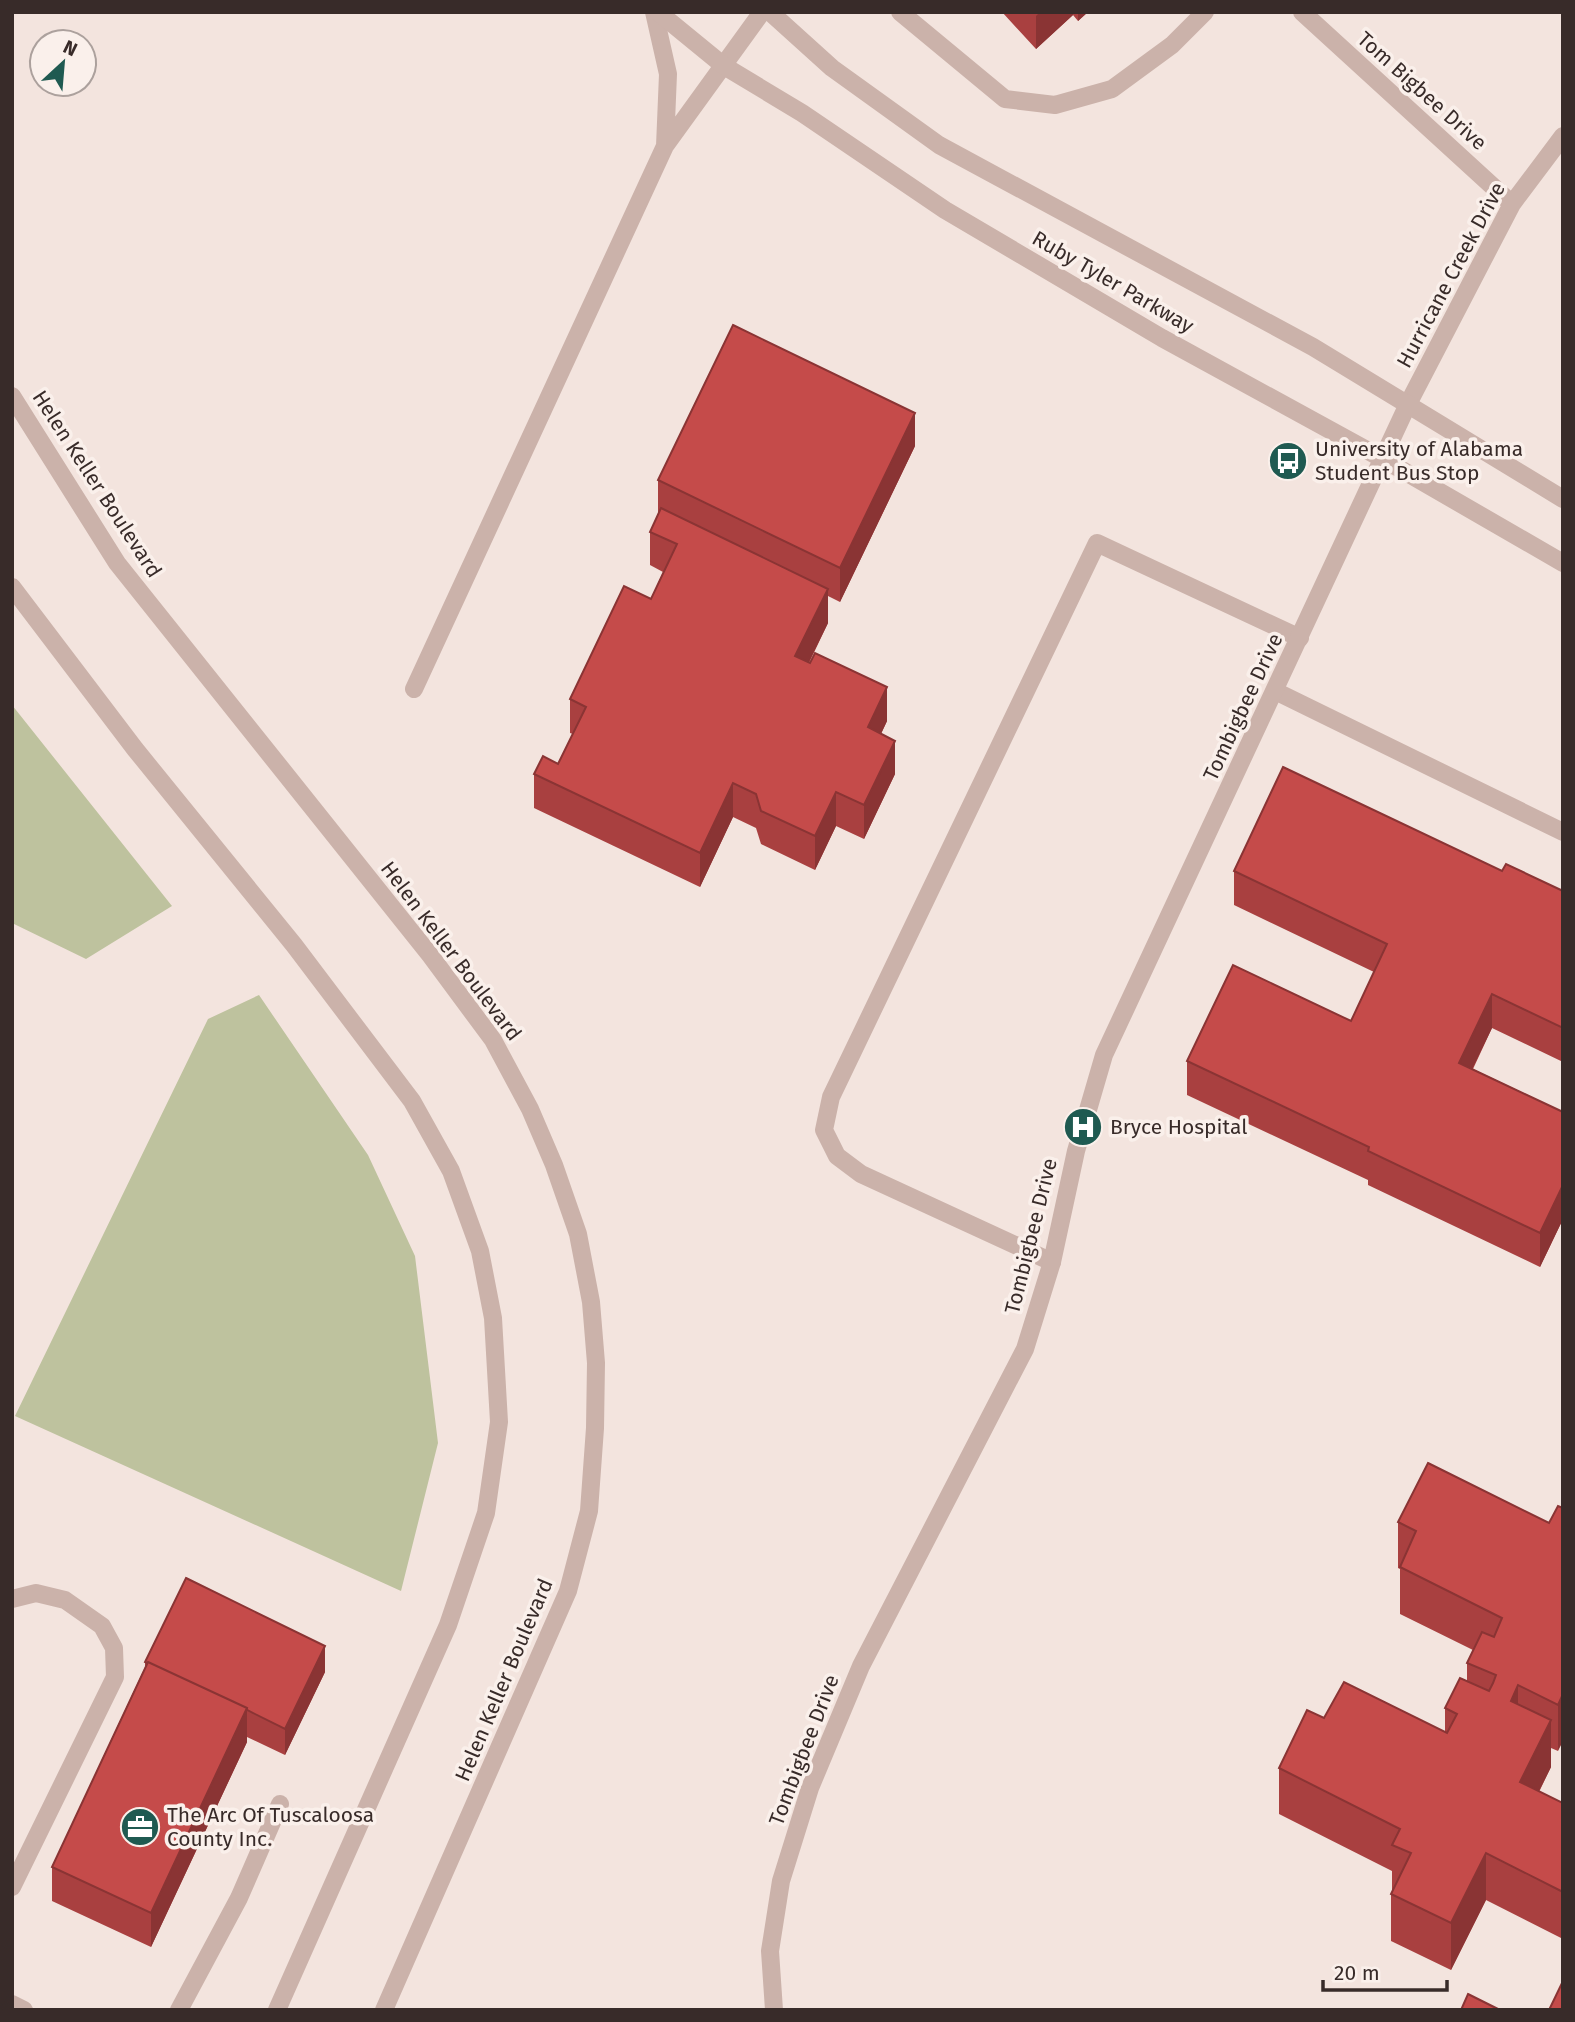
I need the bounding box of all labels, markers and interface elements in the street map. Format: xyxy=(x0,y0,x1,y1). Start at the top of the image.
street label: Tom Bigbee Drive xyxy=(1352,26,1492,156)
north arrow xyxy=(28,28,98,98)
text: N xyxy=(60,35,81,61)
street label: Hurricane Creek Drive xyxy=(1391,178,1511,372)
street label: Ruby Tyler Parkway xyxy=(1028,225,1199,339)
street label: Helen Keller Boulevard xyxy=(27,385,167,583)
place label: University of Alabama Student Bus Stop xyxy=(1315,436,1523,486)
bus stop icon: University of Alabama Student Bus Stop xyxy=(1267,440,1309,482)
street label: Tombigbee Drive xyxy=(1198,629,1288,785)
street label: Helen Keller Boulevard xyxy=(375,856,527,1046)
hospital icon: Bryce Hospital xyxy=(1062,1106,1104,1148)
place label: Bryce Hospital xyxy=(1110,1114,1247,1140)
street label: Tombigbee Drive xyxy=(999,1155,1063,1317)
street label: Helen Keller Boulevard xyxy=(449,1575,559,1785)
street label: Tombigbee Drive xyxy=(763,1671,845,1829)
place label: The Arc Of Tuscaloosa County Inc. xyxy=(167,1802,374,1852)
office icon: The Arc Of Tuscaloosa County Inc. xyxy=(119,1806,161,1848)
scale bar xyxy=(1323,1948,1447,1992)
text: 20 m xyxy=(1334,1960,1380,1986)

